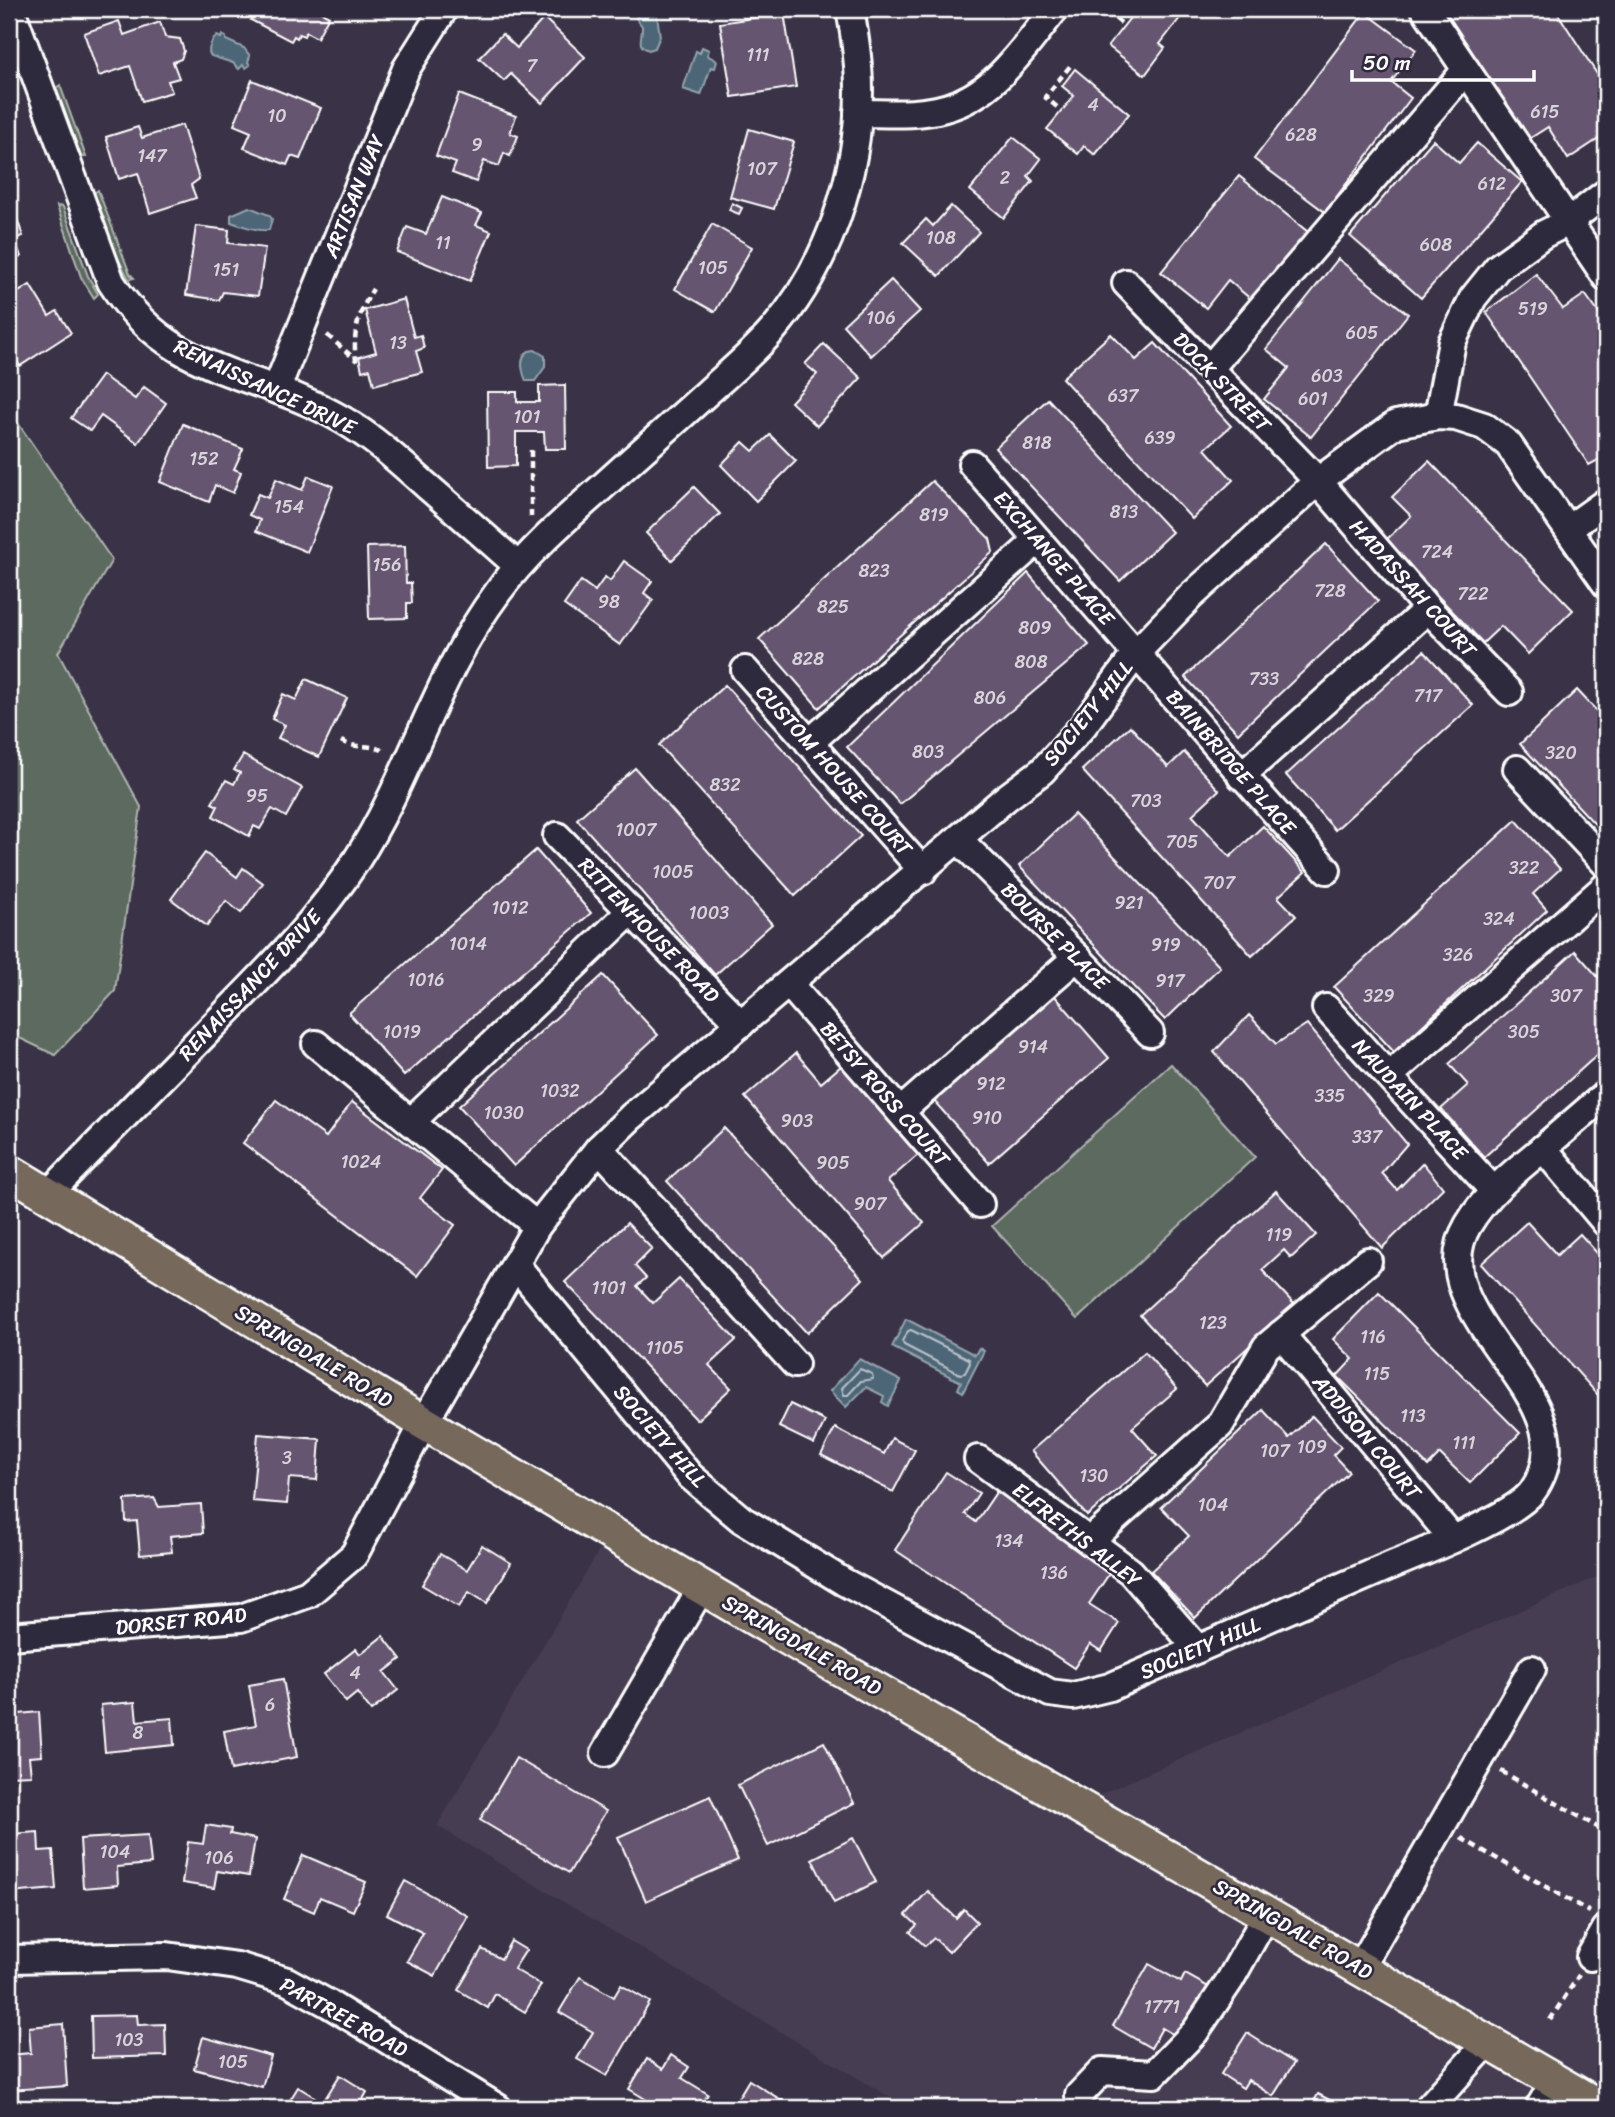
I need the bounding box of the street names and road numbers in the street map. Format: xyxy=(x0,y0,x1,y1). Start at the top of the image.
street label: ARTISAN WAY xyxy=(311,128,396,265)
street label: DOCK STREET xyxy=(1163,322,1281,443)
street label: RENAISSANCE DRIVE xyxy=(167,328,364,447)
street label: EXCHANGE PLACE xyxy=(984,481,1125,636)
street label: HADASSAH COURT xyxy=(1340,510,1488,668)
street label: SOCIETY HILL xyxy=(1033,651,1143,775)
street label: CUSTOM HOUSE COURT xyxy=(746,675,923,866)
street label: BAINBRIDGE PLACE xyxy=(1156,680,1307,845)
street label: RITTENHOUSE ROAD xyxy=(569,848,730,1013)
street label: BOURSE PLACE xyxy=(991,872,1120,1001)
street label: RENAISSANCE DRIVE xyxy=(169,899,332,1070)
street label: BETSY ROSS COURT xyxy=(810,1012,961,1177)
street label: NAUDAIN PLACE xyxy=(1343,1029,1478,1170)
street label: SPRINGDALE ROAD xyxy=(227,1293,401,1419)
street label: ADDISON COURT xyxy=(1302,1365,1432,1510)
street label: SOCIETY HILL xyxy=(604,1375,717,1497)
street label: ELFRETHS ALLEY xyxy=(1004,1472,1151,1598)
street label: SPRINGDALE ROAD xyxy=(715,1584,890,1707)
street label: DORSET ROAD xyxy=(114,1595,249,1647)
street label: SOCIETY HILL xyxy=(1134,1605,1267,1691)
street label: SPRINGDALE ROAD xyxy=(1206,1868,1381,1991)
street label: PARTREE ROAD xyxy=(273,1966,416,2068)

